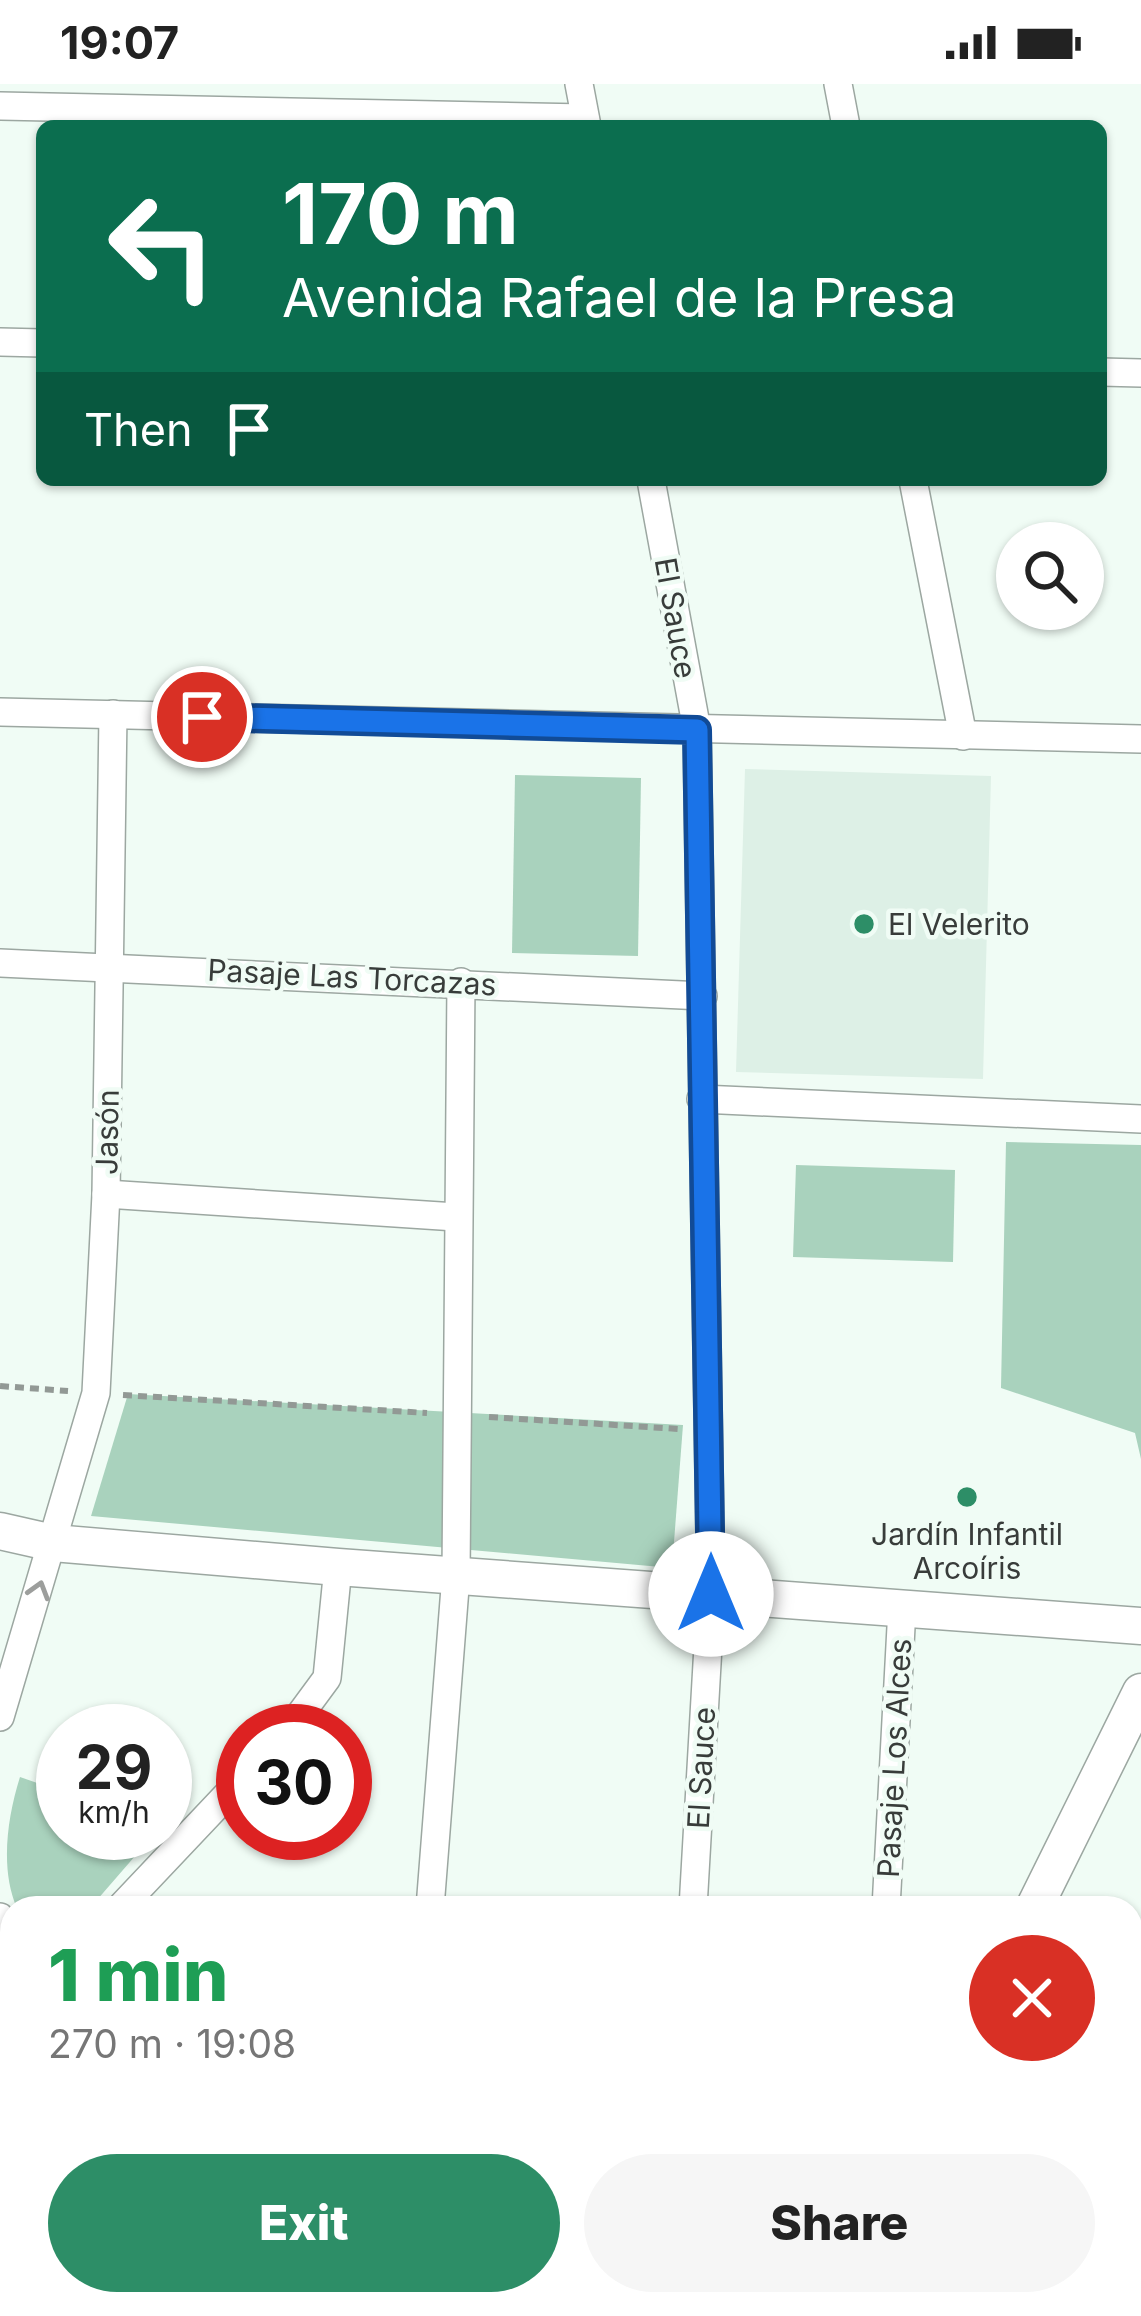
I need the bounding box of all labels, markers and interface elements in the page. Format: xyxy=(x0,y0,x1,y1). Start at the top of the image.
text: 19:07 xyxy=(60,15,179,70)
text: 170 m xyxy=(282,163,519,264)
icon: left xyxy=(84,168,240,324)
text: Avenida Rafael de la Presa xyxy=(282,265,957,330)
icon: arrive xyxy=(216,396,282,462)
text: Then xyxy=(84,402,192,457)
map controls xyxy=(996,522,1104,630)
button: search xyxy=(996,522,1104,630)
street label: El Sauce xyxy=(648,555,704,681)
pin xyxy=(151,666,253,768)
icon: arrive xyxy=(169,684,235,750)
place label: El Velerito xyxy=(888,906,1030,942)
marker: El Velerito xyxy=(851,911,877,937)
street label: Pasaje Las Torcazas xyxy=(207,951,497,1003)
street label: Jasón xyxy=(88,1089,126,1175)
marker: Jardín Infantil Arcoíris xyxy=(954,1484,980,1510)
place label: Jardín Infantil Arcoíris xyxy=(871,1516,1063,1586)
position arrow xyxy=(648,1531,774,1657)
one-way arrow xyxy=(24,1580,49,1601)
street label: Pasaje Los Alces xyxy=(870,1637,918,1879)
speed limit sign: 30 xyxy=(216,1704,372,1860)
street label: El Sauce xyxy=(680,1706,722,1830)
text: 29 xyxy=(76,1731,152,1803)
text: km/h xyxy=(78,1794,150,1830)
text: 1 min xyxy=(48,1931,228,2018)
button: close xyxy=(969,1935,1095,2061)
text: 270 m · 19:08 xyxy=(48,2020,296,2067)
button: Exit xyxy=(48,2154,560,2292)
button: Share xyxy=(584,2154,1095,2292)

